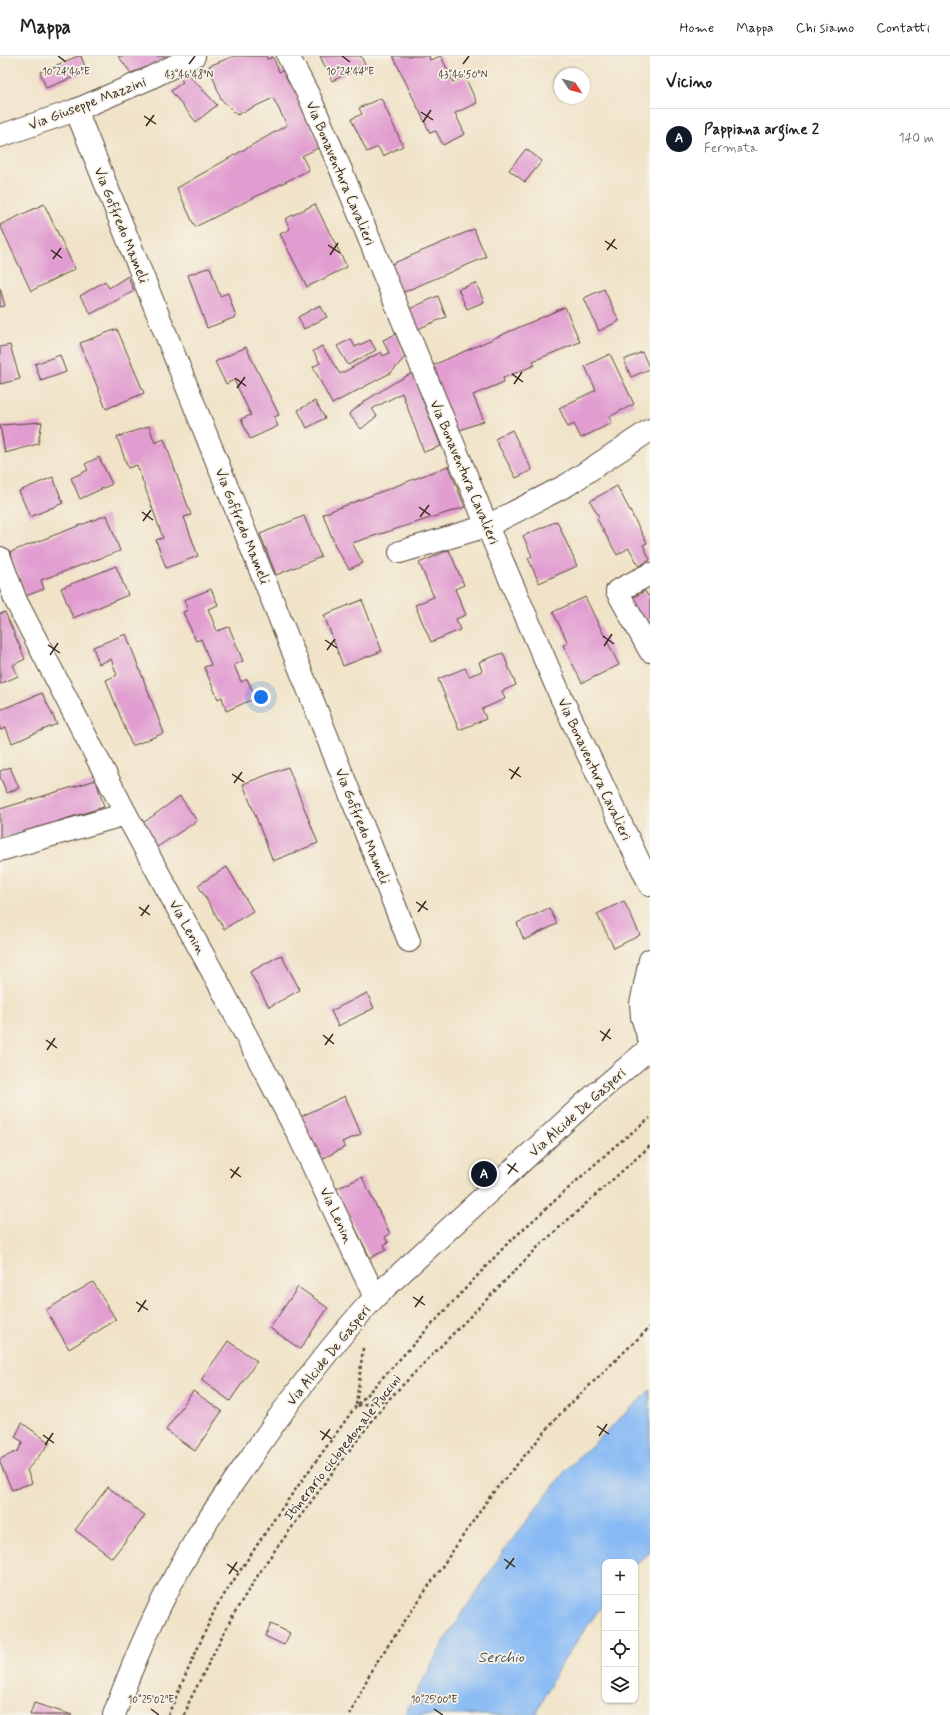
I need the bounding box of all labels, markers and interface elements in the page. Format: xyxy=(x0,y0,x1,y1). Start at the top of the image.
text: Mappa xyxy=(20,15,71,40)
text: Home xyxy=(679,19,714,37)
text: Mappa xyxy=(736,19,774,37)
text: Chi siamo xyxy=(796,19,854,37)
text: Contatti xyxy=(876,19,930,37)
text: 10°24'46"E xyxy=(42,65,90,79)
text: 10°24'44"E xyxy=(326,65,374,79)
text: 43°46'48"N xyxy=(165,68,214,82)
text: 43°46'50"N xyxy=(439,68,488,82)
north arrow xyxy=(554,68,590,104)
text: Vicino xyxy=(666,71,712,93)
street label: Via Giuseppe Mazzini xyxy=(26,73,149,135)
street label: Via Bonaventura Cavalieri xyxy=(301,98,379,248)
text: Pappiana argine 2 xyxy=(704,120,819,140)
text: A xyxy=(675,130,683,147)
text: 140 m xyxy=(899,130,934,147)
text: Fermata xyxy=(704,140,758,157)
street label: Via Goffredo Mameli xyxy=(90,165,153,286)
street label: Via Bonaventura Cavalieri xyxy=(425,397,503,547)
street label: Via Goffredo Mameli xyxy=(211,466,274,587)
your location xyxy=(251,687,271,707)
street label: Via Bonaventura Cavalieri xyxy=(553,695,635,844)
street label: Via Goffredo Mameli xyxy=(331,766,394,887)
street label: Via Lenin xyxy=(165,897,210,958)
street label: Via Alcide De Gasperi xyxy=(525,1064,630,1161)
pin: A xyxy=(471,1159,497,1189)
street label: Via Lenin xyxy=(315,1184,357,1246)
street label: Via Alcide De Gasperi xyxy=(283,1301,375,1410)
street label: Itinerario ciclopedonale Puccini xyxy=(280,1371,406,1524)
map controls xyxy=(602,1559,638,1703)
button: + xyxy=(602,1559,638,1595)
button: − xyxy=(602,1595,638,1631)
button: locate xyxy=(602,1631,638,1667)
water label: Serchio xyxy=(478,1648,525,1668)
button: layers xyxy=(602,1667,638,1703)
text: 10°25'02"E xyxy=(128,1693,174,1707)
text: 10°25'00"E xyxy=(411,1693,458,1707)

